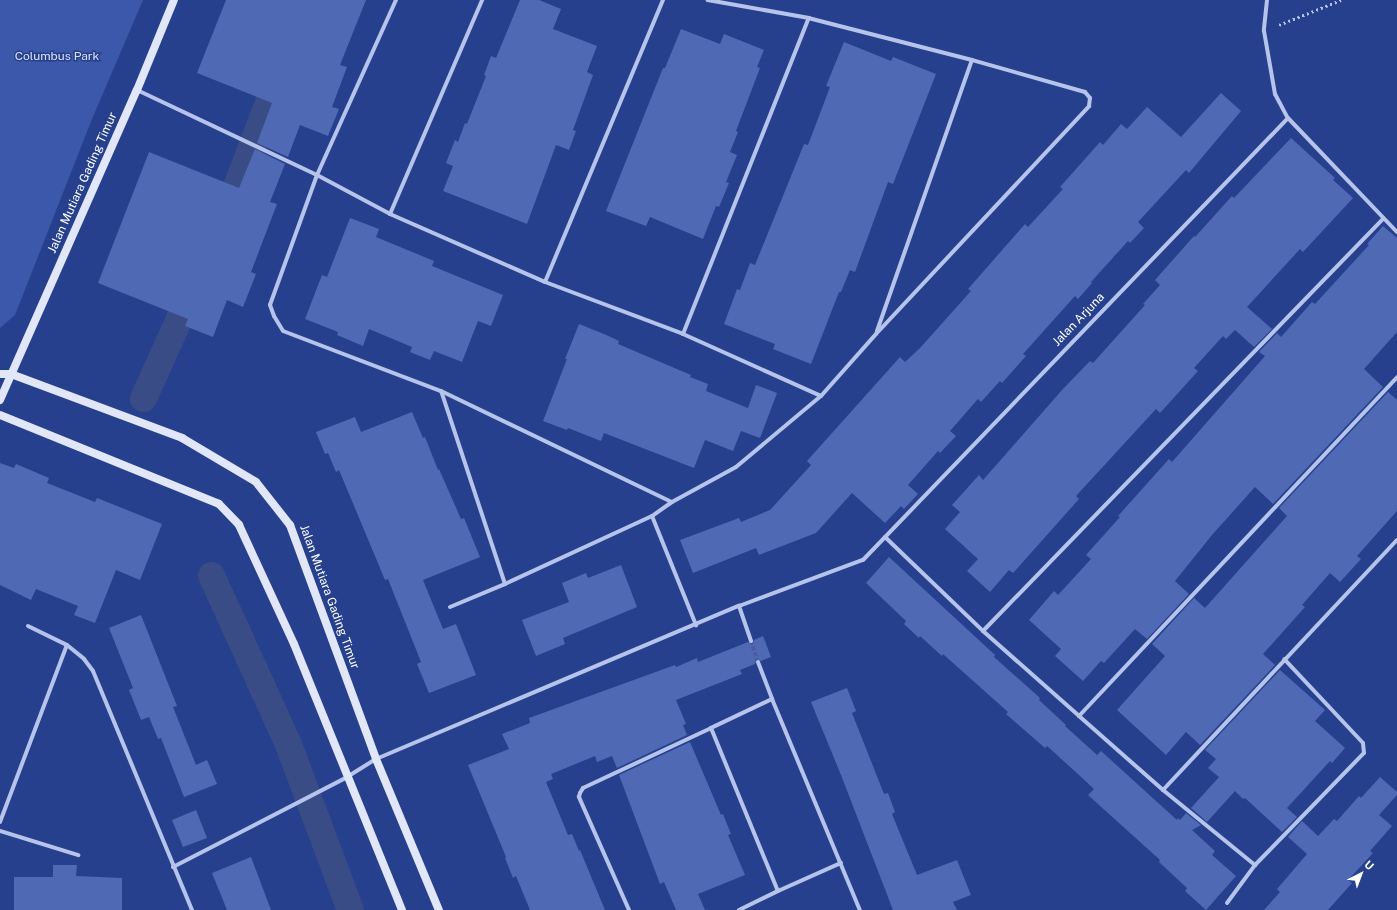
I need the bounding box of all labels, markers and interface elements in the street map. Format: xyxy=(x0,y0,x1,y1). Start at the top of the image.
park label: Columbus Park xyxy=(15,50,99,64)
street label: Jalan Mutiara Gading Timur xyxy=(45,110,121,256)
street label: Jalan Arjuna xyxy=(1050,290,1108,350)
street label: Jalan Mutiara Gading Timur xyxy=(296,523,362,671)
north arrow xyxy=(1341,854,1381,894)
text: U xyxy=(1362,858,1376,872)

